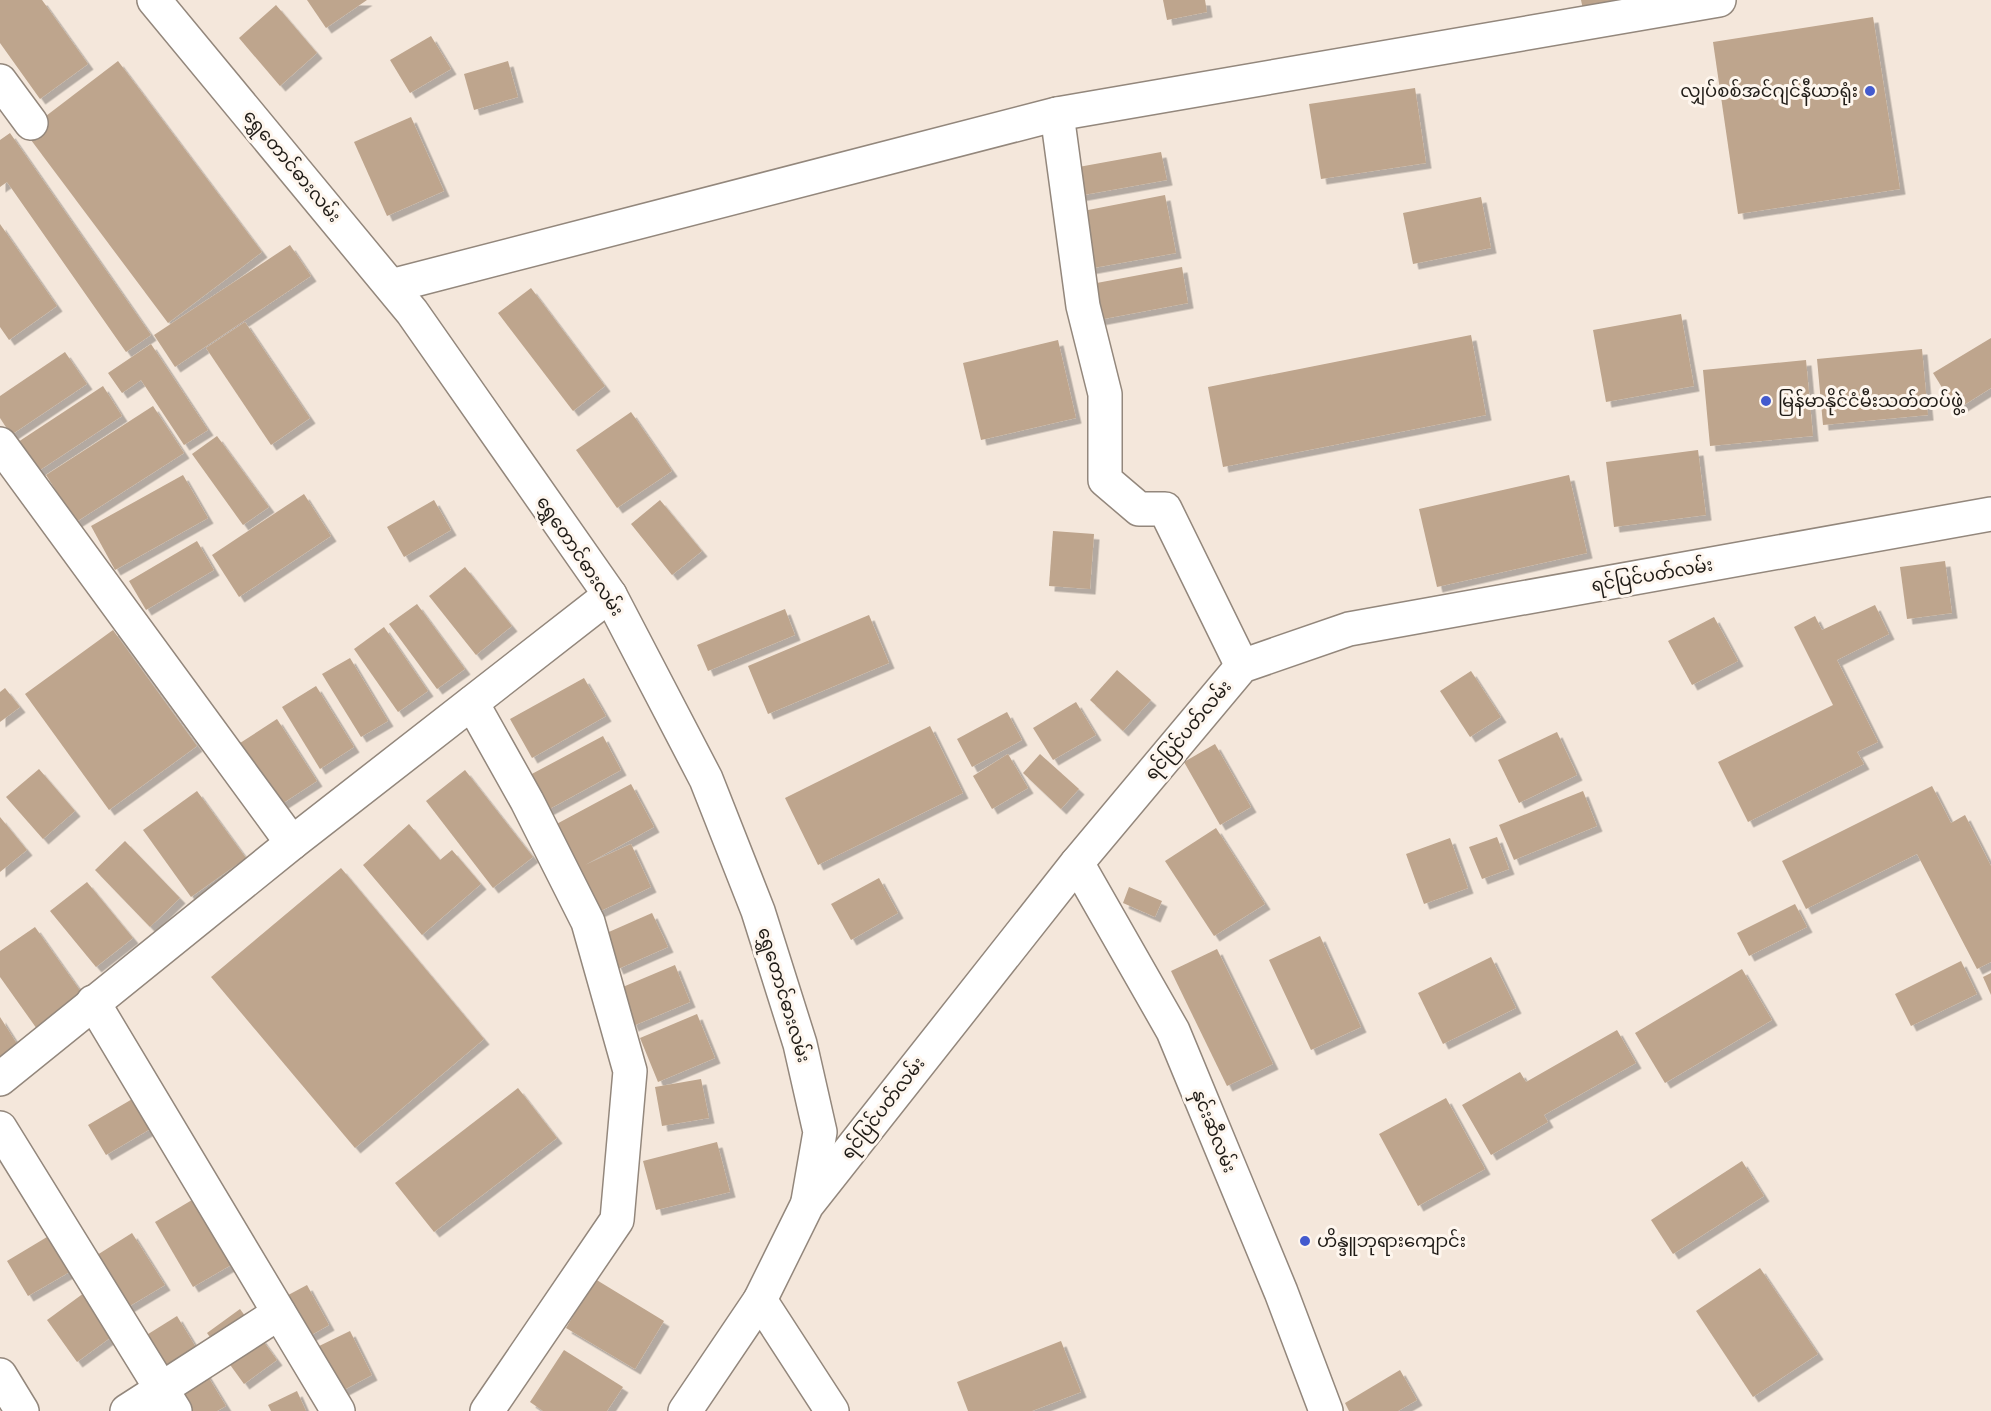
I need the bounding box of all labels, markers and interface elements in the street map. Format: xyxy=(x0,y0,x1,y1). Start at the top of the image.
place label: လျှပ်စစ်အင်ဂျင်နီယာရုံး xyxy=(1680,77,1858,106)
marker: လျှပ်စစ်အင်ဂျင်နီယာရုံး xyxy=(1863,84,1877,98)
street label: ရွှေတောင်ဓားလမ်း xyxy=(236,104,347,229)
place label: မြန်မာနိုင်ငံမီးသတ်တပ်ဖွဲ့ xyxy=(1778,387,1966,416)
marker: မြန်မာနိုင်ငံမီးသတ်တပ်ဖွဲ့ xyxy=(1759,394,1773,408)
street label: ရွှေတောင်ဓားလမ်း xyxy=(528,491,630,622)
street label: ရင်ပြင်ပတ်လမ်း xyxy=(1589,552,1715,600)
street label: ရင်ပြင်ပတ်လမ်း xyxy=(1138,674,1239,787)
street label: ရွှေတောင်ဓားလမ်း xyxy=(749,924,817,1066)
street label: ရင်ပြင်ပတ်လမ်း xyxy=(835,1051,933,1166)
street label: နှင်းဆီလမ်း xyxy=(1184,1085,1244,1178)
place label: ဟိန္ဒူဘုရားကျောင်း xyxy=(1317,1227,1466,1256)
marker: ဟိန္ဒူဘုရားကျောင်း xyxy=(1298,1234,1312,1248)

